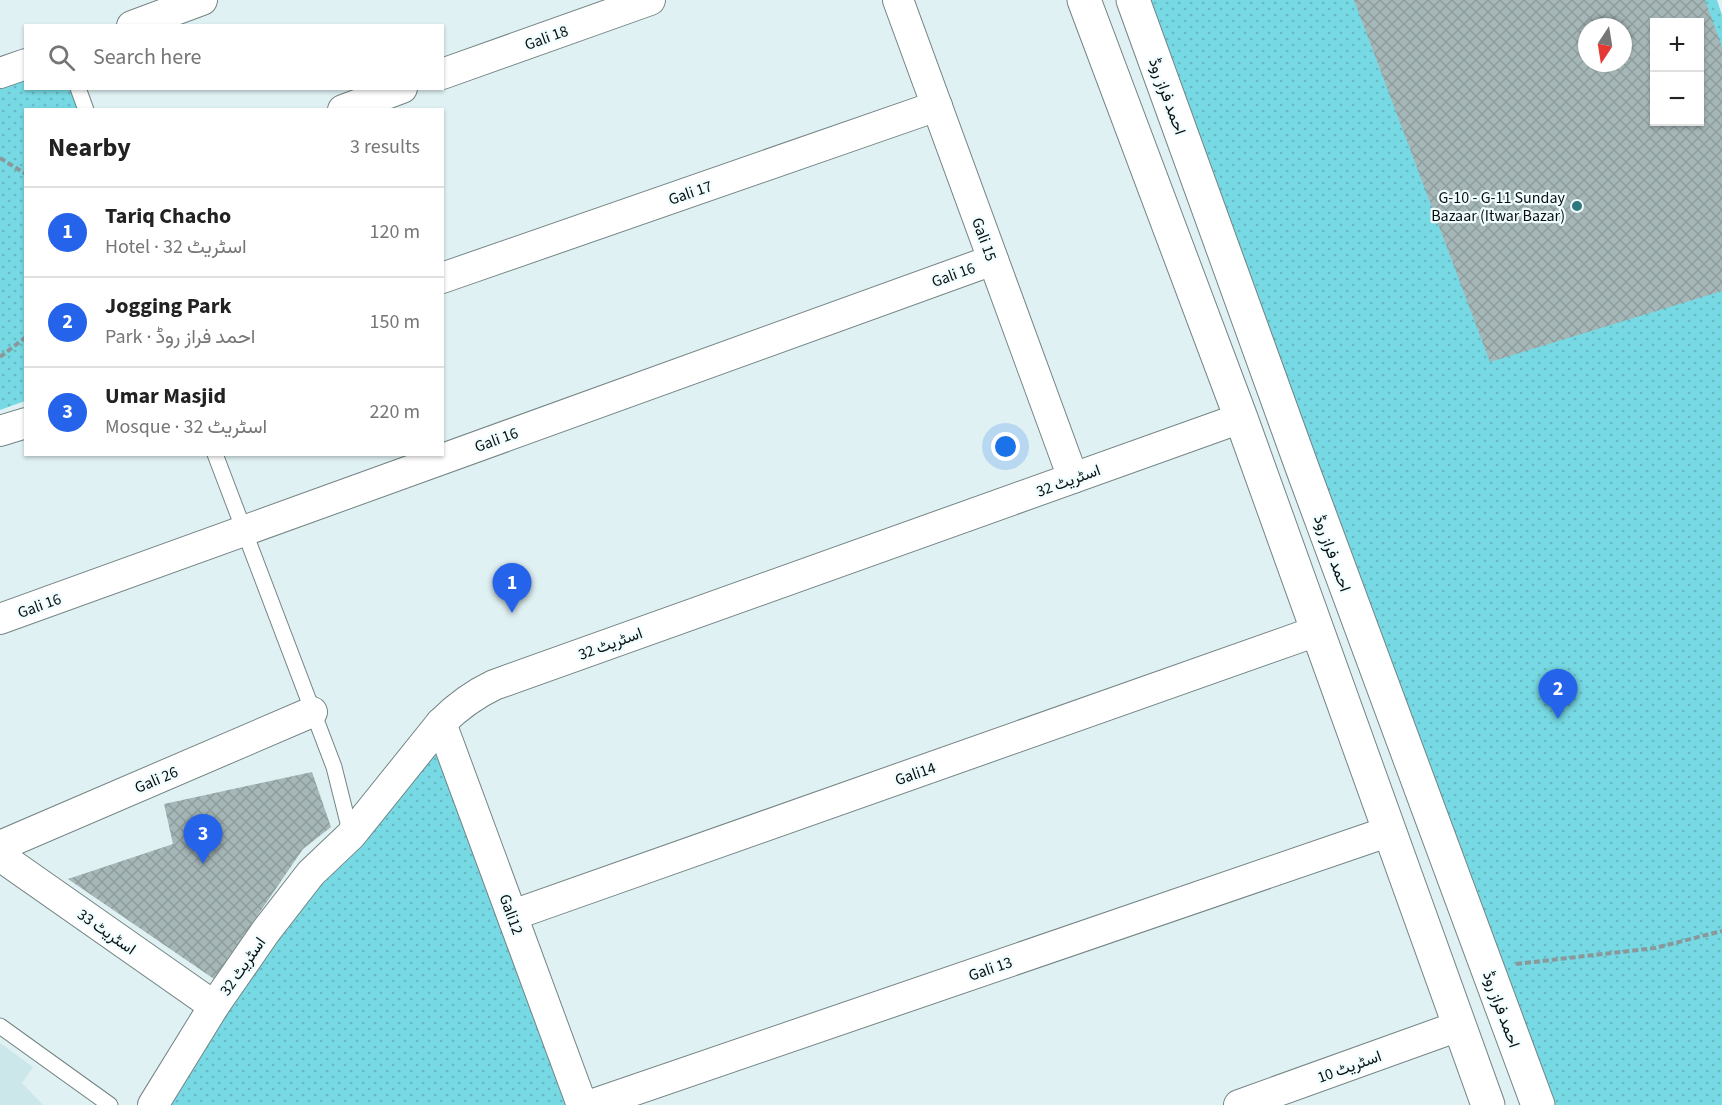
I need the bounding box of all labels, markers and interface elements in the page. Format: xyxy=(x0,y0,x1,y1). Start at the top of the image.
north arrow xyxy=(1578,18,1632,72)
map controls xyxy=(1650,18,1704,126)
button: + xyxy=(1650,18,1704,72)
street label: Gali 18 xyxy=(521,20,571,56)
search box xyxy=(24,24,444,90)
icon: search xyxy=(45,41,78,74)
text: Search here xyxy=(93,41,201,73)
street label: احمد فراز روڈ xyxy=(1143,55,1191,138)
button: − xyxy=(1650,72,1704,126)
text: Nearby xyxy=(48,129,131,166)
text: 3 results xyxy=(350,133,420,161)
street label: Gali 17 xyxy=(665,175,715,211)
place label: G-10 - G-11 Sunday Bazaar (Itwar Bazar) xyxy=(1431,187,1566,227)
marker: G-10 - G-11 Sunday Bazaar (Itwar Bazar) xyxy=(1570,199,1584,213)
text: Tariq Chacho xyxy=(105,200,231,232)
street label: Gali 15 xyxy=(966,214,1002,264)
text: 1 xyxy=(62,218,73,246)
text: 120 m xyxy=(370,218,420,246)
text: Hotel · اسٹریٹ 32 xyxy=(105,233,247,261)
street label: Gali 16 xyxy=(928,257,978,293)
text: Jogging Park xyxy=(105,290,232,322)
text: 2 xyxy=(62,308,73,336)
text: 150 m xyxy=(370,308,420,336)
text: Park · احمد فراز روڈ xyxy=(105,323,256,351)
text: Umar Masjid xyxy=(105,380,226,412)
text: 3 xyxy=(62,398,73,426)
text: 220 m xyxy=(370,398,420,426)
text: Mosque · اسٹریٹ 32 xyxy=(105,413,267,441)
street label: Gali 16 xyxy=(471,422,521,458)
your location xyxy=(991,432,1020,461)
street label: اسٹریٹ 32 xyxy=(1033,459,1104,503)
street label: احمد فراز روڈ xyxy=(1308,512,1356,595)
pin: 1 xyxy=(492,564,532,613)
street label: Gali 16 xyxy=(14,588,64,624)
street label: اسٹریٹ 32 xyxy=(575,622,646,666)
pin: 2 xyxy=(1538,670,1578,719)
street label: Gali14 xyxy=(892,757,939,791)
street label: Gali 26 xyxy=(131,761,181,799)
pin: 3 xyxy=(184,814,222,864)
street label: Gali12 xyxy=(494,891,529,938)
street label: اسٹریٹ 33 xyxy=(73,904,140,960)
street label: اسٹریٹ 32 xyxy=(215,933,271,1000)
street label: Gali 13 xyxy=(965,951,1015,987)
street label: احمد فراز روڈ xyxy=(1477,968,1525,1051)
street label: اسٹریٹ 10 xyxy=(1314,1045,1385,1089)

